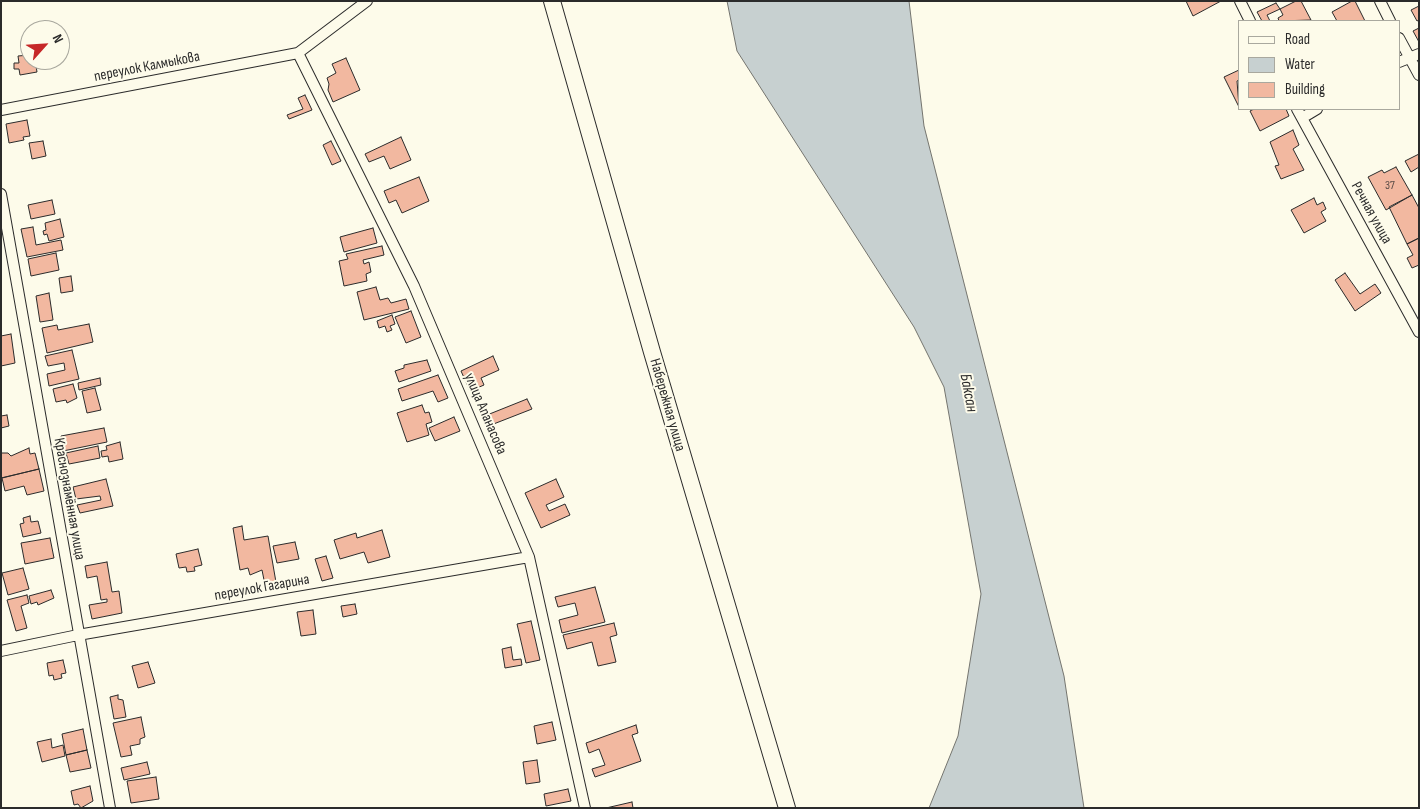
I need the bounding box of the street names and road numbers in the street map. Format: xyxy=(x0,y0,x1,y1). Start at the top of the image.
street label: переулок Калмыкова xyxy=(93,48,201,86)
street label: Речная улица xyxy=(1347,179,1395,247)
street label: Набережная улица xyxy=(645,357,689,453)
street label: улица Апанасова xyxy=(460,371,510,457)
street label: Краснознамённая улица xyxy=(49,437,89,561)
street label: переулок Гагарина xyxy=(213,571,311,605)

